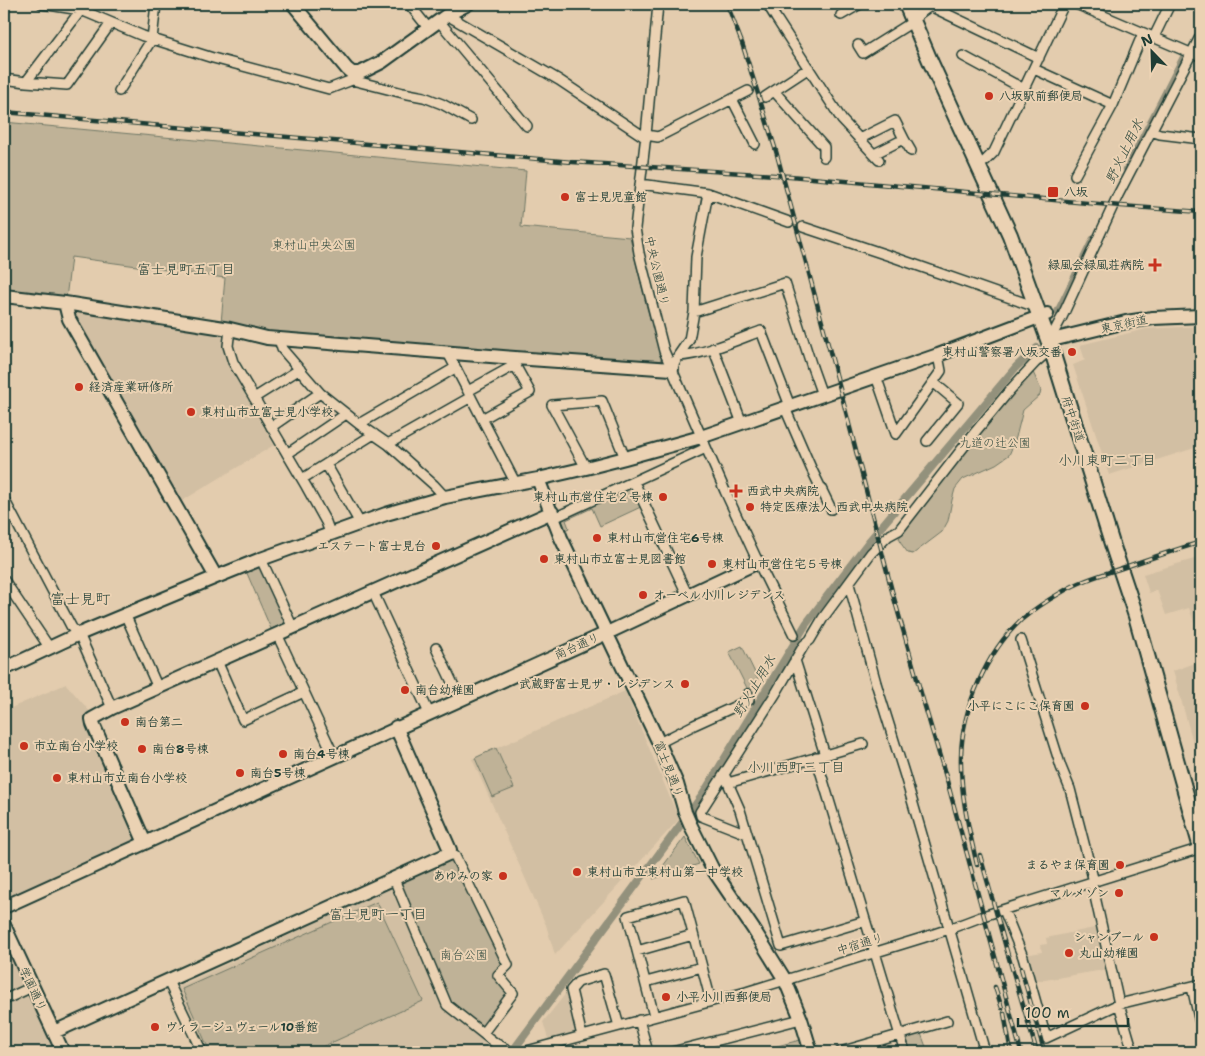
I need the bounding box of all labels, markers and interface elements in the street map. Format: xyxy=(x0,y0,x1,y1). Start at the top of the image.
north arrow xyxy=(1128,28,1178,78)
text: N xyxy=(1138,30,1156,50)
place label: 八坂駅前郵便局 xyxy=(999,88,1083,104)
marker: 八坂駅前郵便局 xyxy=(983,90,995,102)
water label: 野火止用水 xyxy=(1101,116,1147,186)
place label: 八坂 xyxy=(1064,184,1088,200)
marker: 八坂 xyxy=(1046,185,1060,199)
place label: 富士見児童館 xyxy=(575,189,647,205)
marker: 富士見児童館 xyxy=(559,191,571,203)
street label: 中央公園通り xyxy=(641,234,673,308)
park label: 東村山中央公園 xyxy=(272,237,356,253)
place label: 緑風会緑風荘病院 xyxy=(1048,257,1144,273)
marker: 緑風会緑風荘病院 xyxy=(1148,258,1162,272)
district label: 富士見町五丁目 xyxy=(137,260,235,278)
street label: 東京街道 xyxy=(1099,311,1149,337)
place label: 東村山警察署八坂交番 xyxy=(942,344,1062,360)
marker: 東村山警察署八坂交番 xyxy=(1066,346,1078,358)
place label: 経済産業研修所 xyxy=(89,379,174,395)
marker: 経済産業研修所 xyxy=(73,381,85,393)
street label: 府中街道 xyxy=(1058,394,1088,444)
place label: 東村山市立富士見小学校 xyxy=(201,404,333,420)
marker: 東村山市立富士見小学校 xyxy=(185,406,197,418)
park label: 九道の辻公園 xyxy=(959,435,1031,451)
district label: 小川東町二丁目 xyxy=(1058,451,1156,469)
place label: 西武中央病院 xyxy=(747,483,819,499)
marker: 西武中央病院 xyxy=(729,484,743,498)
place label: 東村山市営住宅２号棟 xyxy=(533,489,653,505)
marker: 東村山市営住宅２号棟 xyxy=(657,491,669,503)
place label: 特定医療法人 西武中央病院 xyxy=(760,499,908,515)
marker: 特定医療法人 西武中央病院 xyxy=(744,501,756,513)
place label: 東村山市営住宅6号棟 xyxy=(607,530,723,546)
marker: 東村山市営住宅6号棟 xyxy=(591,532,603,544)
place label: エステート富士見台 xyxy=(317,538,426,554)
marker: エステート富士見台 xyxy=(430,540,442,552)
place label: 東村山市立富士見図書館 xyxy=(554,551,686,567)
marker: 東村山市立富士見図書館 xyxy=(538,553,550,565)
place label: 東村山市営住宅５号棟 xyxy=(722,556,842,572)
marker: 東村山市営住宅５号棟 xyxy=(706,558,718,570)
place label: オーベル小川レジデンス xyxy=(653,587,785,603)
district label: 富士見町 xyxy=(50,589,111,609)
marker: オーベル小川レジデンス xyxy=(637,589,649,601)
street label: 南台通り xyxy=(552,629,602,663)
water label: 野火止用水 xyxy=(728,651,780,721)
place label: 武蔵野富士見ザ・レジデンス xyxy=(519,676,675,692)
marker: 武蔵野富士見ザ・レジデンス xyxy=(679,678,691,690)
place label: 南台幼稚園 xyxy=(415,682,475,698)
marker: 南台幼稚園 xyxy=(399,684,411,696)
place label: 小平にこにこ保育園 xyxy=(967,698,1075,714)
marker: 小平にこにこ保育園 xyxy=(1079,700,1091,712)
place label: 南台第二 xyxy=(135,714,183,730)
marker: 南台第二 xyxy=(119,716,131,728)
place label: 市立南台小学校 xyxy=(34,738,118,754)
street label: 富士見通り xyxy=(651,738,687,800)
marker: 市立南台小学校 xyxy=(18,740,30,752)
place label: 南台8号棟 xyxy=(152,741,208,757)
marker: 南台8号棟 xyxy=(136,743,148,755)
place label: 南台4号棟 xyxy=(293,746,349,762)
marker: 南台4号棟 xyxy=(277,748,289,760)
district label: 小川西町三丁目 xyxy=(747,758,845,776)
place label: 南台5号棟 xyxy=(250,765,306,781)
marker: 南台5号棟 xyxy=(234,767,246,779)
place label: 東村山市立南台小学校 xyxy=(67,770,187,786)
marker: 東村山市立南台小学校 xyxy=(51,772,63,784)
place label: まるやま保育園 xyxy=(1026,857,1110,873)
marker: まるやま保育園 xyxy=(1114,859,1126,871)
place label: 東村山市立東村山第一中学校 xyxy=(587,864,743,880)
marker: 東村山市立東村山第一中学校 xyxy=(571,866,583,878)
place label: あゆみの家 xyxy=(433,868,493,884)
marker: あゆみの家 xyxy=(497,870,509,882)
place label: マルメゾン xyxy=(1049,885,1109,901)
marker: マルメゾン xyxy=(1113,887,1125,899)
district label: 富士見町一丁目 xyxy=(329,905,427,923)
street label: 中宿通り xyxy=(835,929,885,959)
place label: シャンブール xyxy=(1074,929,1144,945)
marker: シャンブール xyxy=(1148,931,1160,943)
place label: 丸山幼稚園 xyxy=(1079,945,1139,961)
park label: 南台公園 xyxy=(440,947,488,963)
marker: 丸山幼稚園 xyxy=(1063,947,1075,959)
street label: 学園通り xyxy=(16,964,50,1014)
place label: 小平小川西郵便局 xyxy=(676,989,772,1005)
marker: 小平小川西郵便局 xyxy=(660,991,672,1003)
scale bar xyxy=(1018,996,1128,1028)
text: 100 m xyxy=(1025,1003,1070,1023)
place label: ヴィラージュヴェール10番館 xyxy=(165,1019,318,1035)
marker: ヴィラージュヴェール10番館 xyxy=(149,1021,161,1033)

